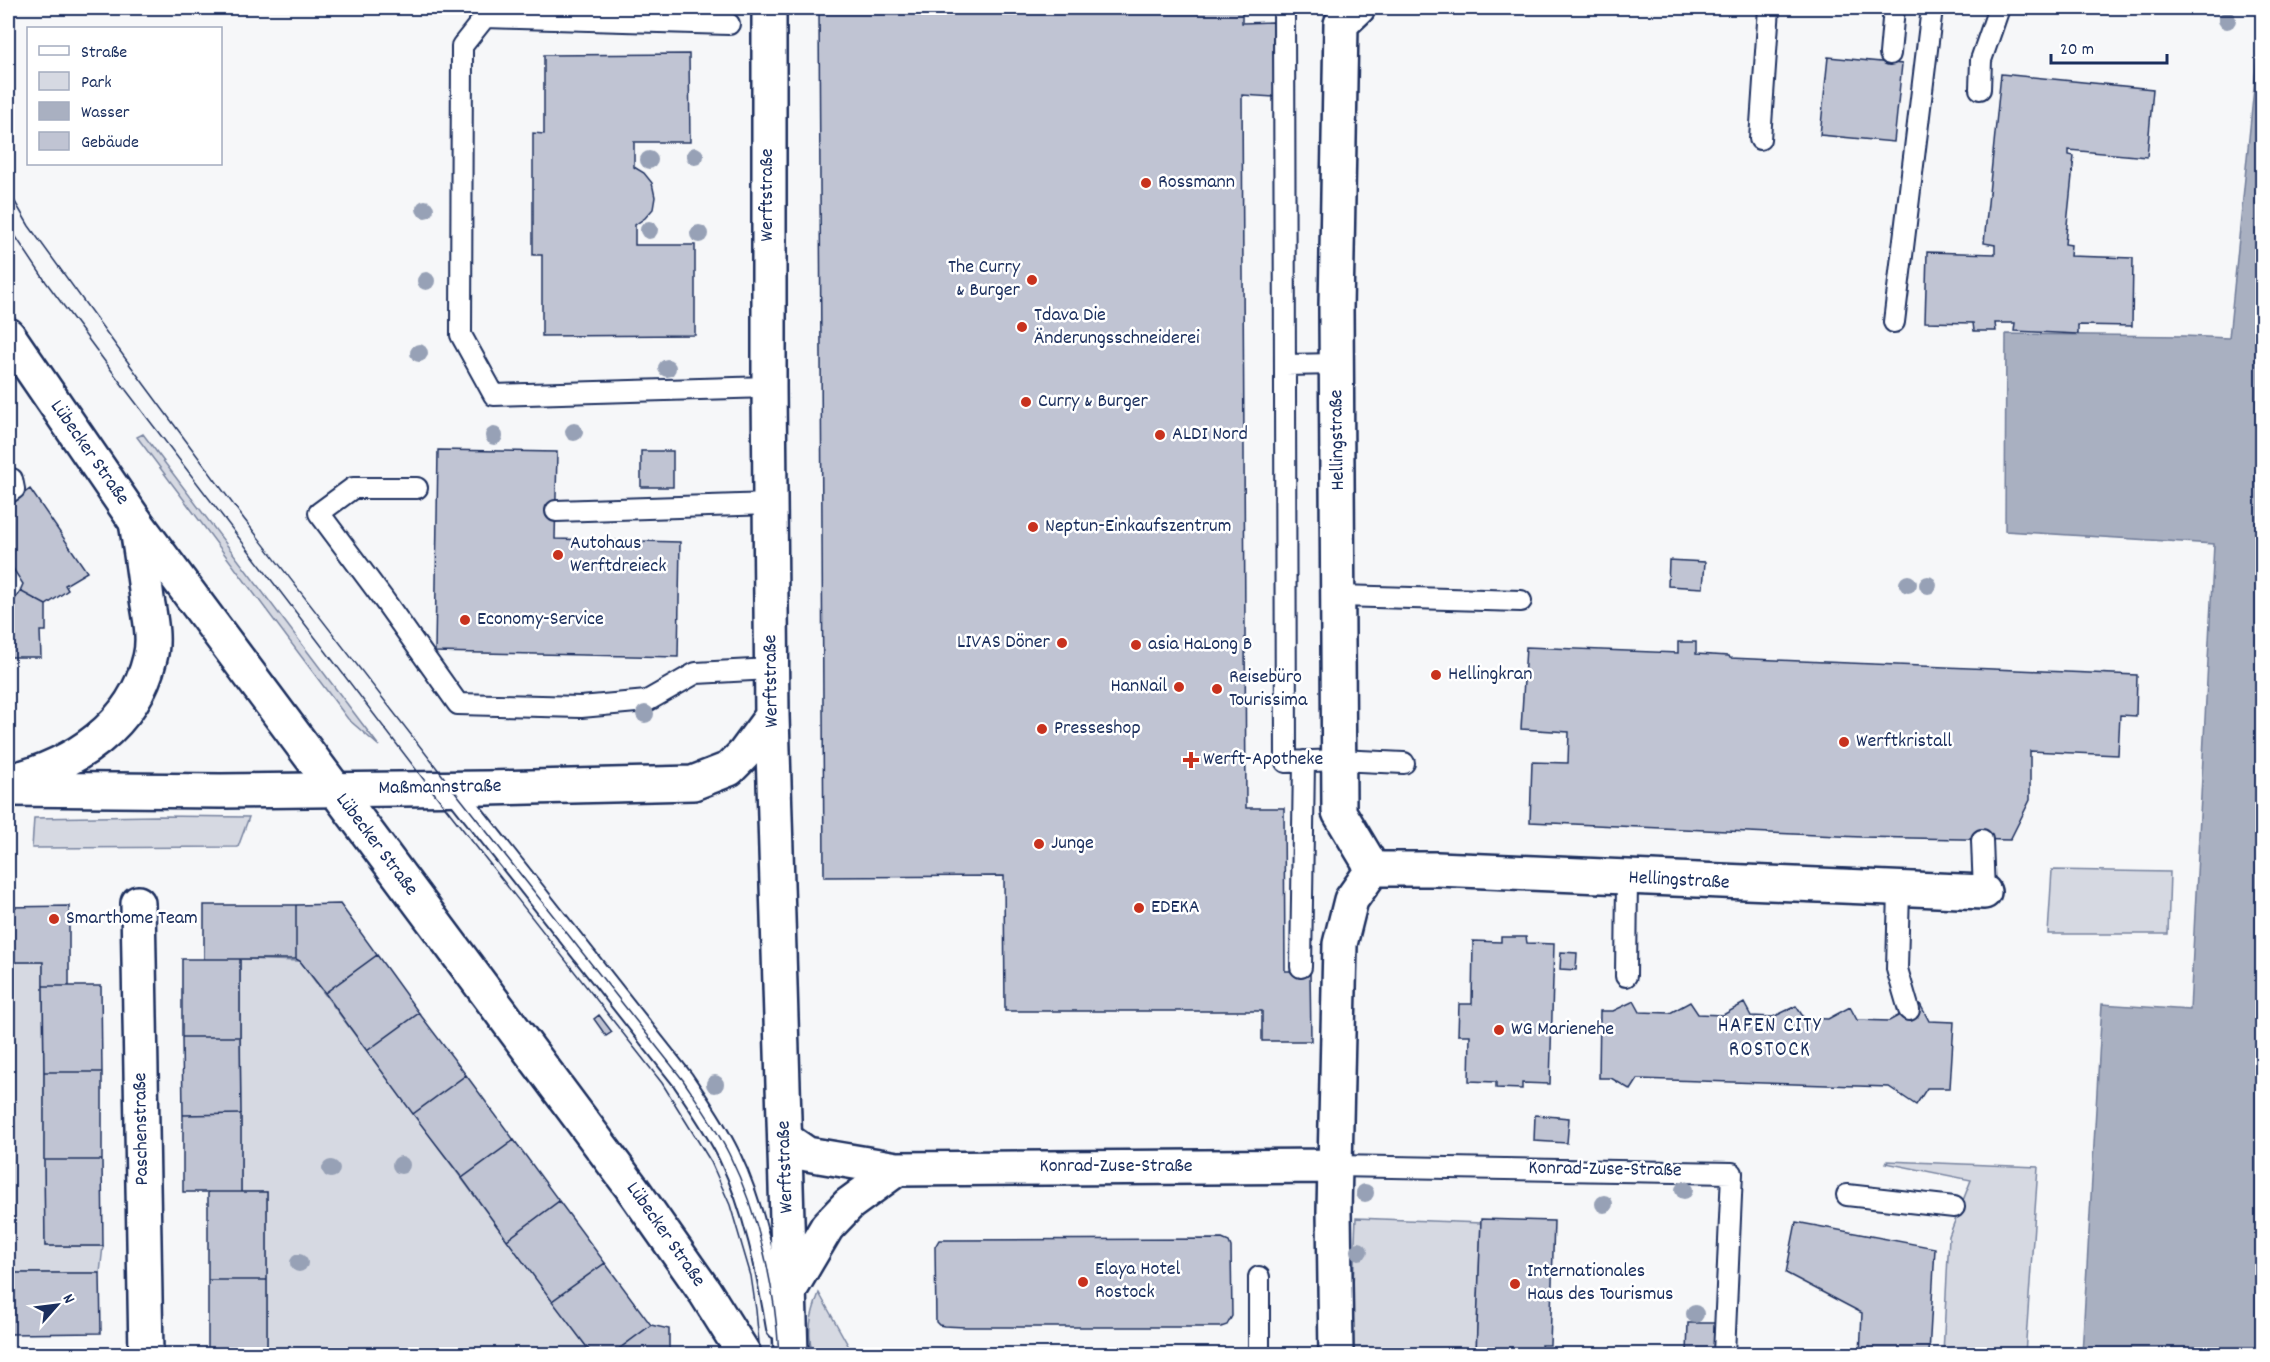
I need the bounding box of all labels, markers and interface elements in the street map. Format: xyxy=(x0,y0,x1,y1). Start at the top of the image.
legend xyxy=(27,27,222,165)
scale bar xyxy=(2051,27,2166,65)
text: 20 m xyxy=(2060,38,2094,63)
text: Straße xyxy=(81,41,127,66)
text: Park xyxy=(81,71,112,96)
text: Wasser xyxy=(81,101,130,126)
text: Gebäude xyxy=(81,131,139,156)
street label: Werftstraße xyxy=(754,148,782,242)
place label: Rossmann xyxy=(1158,169,1235,197)
marker: Rossmann xyxy=(1139,176,1153,190)
place label: The Curry & Burger xyxy=(948,254,1021,305)
marker: The Curry & Burger xyxy=(1025,273,1039,287)
place label: Tdava Die Änderungsschneiderei xyxy=(1034,302,1200,353)
marker: Tdava Die Änderungsschneiderei xyxy=(1015,320,1029,334)
place label: Curry & Burger xyxy=(1038,388,1148,416)
street label: Hellingstraße xyxy=(1323,389,1353,491)
street label: Lübecker Straße xyxy=(42,395,136,511)
marker: Curry & Burger xyxy=(1019,395,1033,409)
place label: ALDI Nord xyxy=(1172,421,1248,449)
marker: ALDI Nord xyxy=(1153,428,1167,442)
place label: Neptun-Einkaufszentrum xyxy=(1045,513,1231,541)
marker: Neptun-Einkaufszentrum xyxy=(1026,520,1040,534)
place label: Autohaus Werftdreieck xyxy=(570,530,666,581)
marker: Autohaus Werftdreieck xyxy=(551,548,565,562)
place label: Economy-Service xyxy=(477,606,604,634)
marker: Economy-Service xyxy=(458,613,472,627)
place label: LIVAS Döner xyxy=(957,629,1051,657)
place label: asia HaLong B xyxy=(1148,631,1252,659)
street label: Werftstraße xyxy=(757,634,787,728)
marker: LIVAS Döner xyxy=(1055,636,1069,650)
marker: asia HaLong B xyxy=(1129,638,1143,652)
place label: Hellingkran xyxy=(1448,661,1532,689)
place label: Reisebüro Tourissima xyxy=(1229,664,1308,715)
marker: Hellingkran xyxy=(1429,668,1443,682)
place label: HanNail xyxy=(1110,673,1167,701)
marker: HanNail xyxy=(1172,680,1186,694)
marker: Reisebüro Tourissima xyxy=(1210,682,1224,696)
place label: Presseshop xyxy=(1054,715,1141,743)
marker: Presseshop xyxy=(1035,722,1049,736)
place label: Werftkristall xyxy=(1856,728,1952,756)
marker: Werftkristall xyxy=(1837,735,1851,749)
place label: Werft-Apotheke xyxy=(1203,746,1324,774)
marker: Werft-Apotheke xyxy=(1184,753,1198,767)
street label: Maßmannstraße xyxy=(378,773,502,803)
street label: Lübecker Straße xyxy=(328,788,424,903)
place label: Junge xyxy=(1051,830,1094,858)
marker: Junge xyxy=(1032,837,1046,851)
street label: Hellingstraße xyxy=(1628,864,1730,898)
place label: EDEKA xyxy=(1151,894,1200,922)
marker: EDEKA xyxy=(1132,901,1146,915)
place label: Smarthome Team xyxy=(66,905,198,933)
marker: Smarthome Team xyxy=(47,912,61,926)
district label: HAFEN CITY ROSTOCK xyxy=(1718,1012,1822,1066)
place label: WG Marienehe xyxy=(1511,1016,1614,1044)
marker: WG Marienehe xyxy=(1492,1023,1506,1037)
street label: Paschenstraße xyxy=(127,1072,157,1186)
street label: Werftstraße xyxy=(770,1120,802,1214)
street label: Konrad-Zuse-Straße xyxy=(1039,1153,1193,1181)
street label: Konrad-Zuse-Straße xyxy=(1528,1155,1682,1185)
street label: Lübecker Straße xyxy=(618,1177,712,1293)
place label: Elaya Hotel Rostock xyxy=(1095,1256,1181,1307)
place label: Internationales Haus des Tourismus xyxy=(1527,1258,1673,1309)
north arrow xyxy=(27,1275,87,1335)
marker: Elaya Hotel Rostock xyxy=(1076,1275,1090,1289)
marker: Internationales Haus des Tourismus xyxy=(1508,1277,1522,1291)
text: N xyxy=(56,1290,80,1308)

